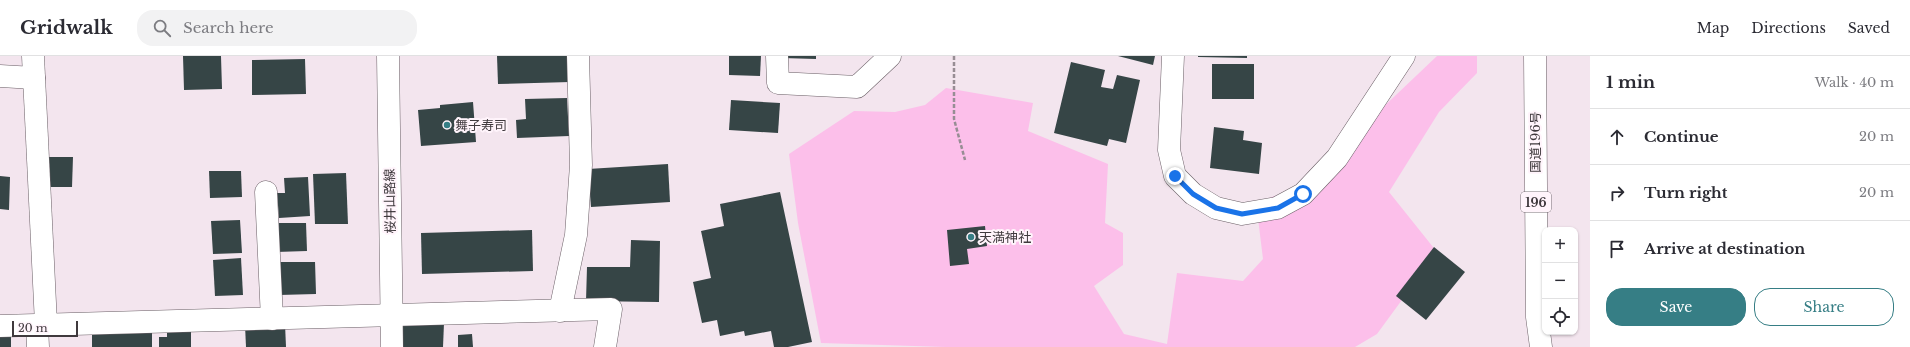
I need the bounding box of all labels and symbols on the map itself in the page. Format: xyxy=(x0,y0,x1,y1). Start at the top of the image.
street label: 国道196号 xyxy=(1527,111,1544,173)
place label: 舞子寿司 xyxy=(455,117,507,134)
marker: 舞子寿司 xyxy=(442,120,452,130)
route end xyxy=(1166,167,1184,185)
street label: 桜井山路線 xyxy=(381,168,399,234)
route start xyxy=(1294,185,1312,203)
road number: 196 xyxy=(1521,192,1551,212)
place label: 天満神社 xyxy=(979,229,1031,246)
marker: 天満神社 xyxy=(966,232,976,242)
scale bar xyxy=(12,319,78,338)

